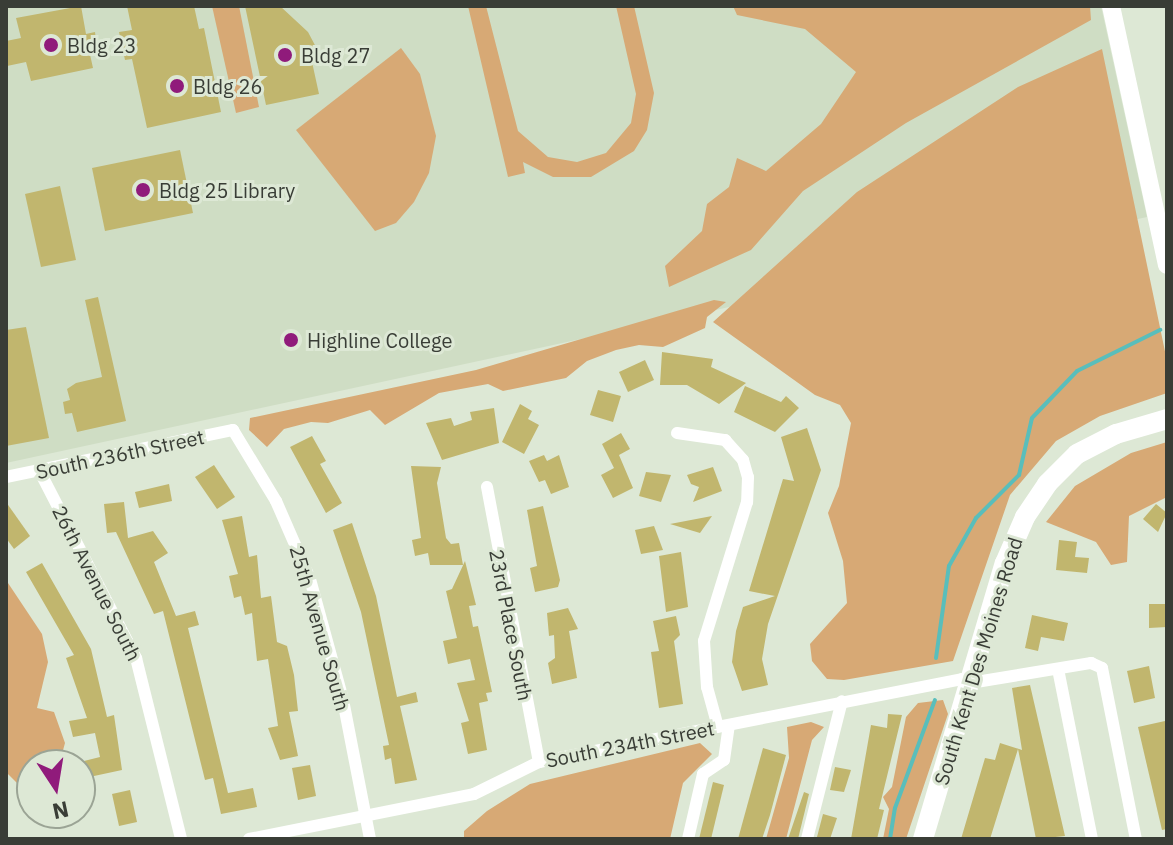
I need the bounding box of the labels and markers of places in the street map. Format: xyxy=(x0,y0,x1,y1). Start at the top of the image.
place label: Bldg 23 xyxy=(67,33,136,57)
marker: Bldg 23 xyxy=(42,36,60,54)
place label: Bldg 27 xyxy=(301,43,370,67)
marker: Bldg 27 xyxy=(276,46,294,64)
place label: Bldg 26 xyxy=(193,74,262,98)
marker: Bldg 26 xyxy=(168,77,186,95)
place label: Bldg 25 Library xyxy=(159,178,295,202)
marker: Bldg 25 Library xyxy=(134,181,152,199)
place label: Highline College xyxy=(307,328,452,352)
marker: Highline College xyxy=(282,331,300,349)

